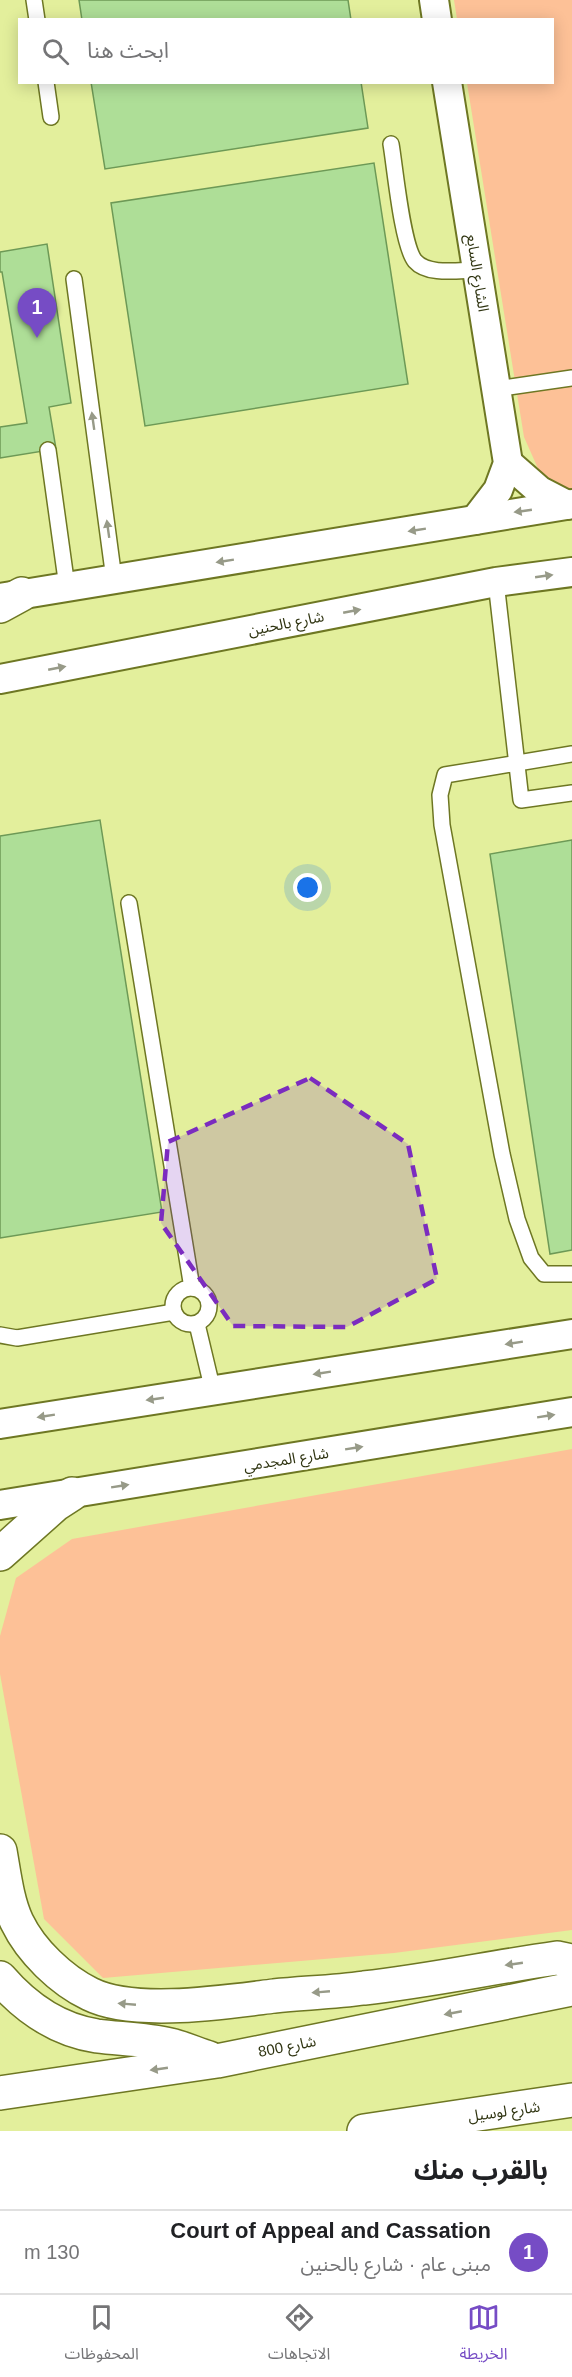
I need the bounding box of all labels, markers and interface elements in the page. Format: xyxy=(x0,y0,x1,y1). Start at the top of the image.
search box xyxy=(18,18,554,84)
icon: search xyxy=(39,35,72,68)
text: ابحث هنا xyxy=(87,38,169,63)
street label: الشارع السابع xyxy=(460,233,493,314)
pin: 1 xyxy=(18,288,57,338)
one-way arrow xyxy=(88,411,98,430)
one-way arrow xyxy=(514,507,533,516)
one-way arrow xyxy=(103,519,112,538)
one-way arrow xyxy=(408,525,427,534)
one-way arrow xyxy=(215,557,234,566)
one-way arrow xyxy=(534,571,553,580)
one-way arrow xyxy=(343,606,362,615)
street label: شارع بالحنين xyxy=(247,607,326,643)
one-way arrow xyxy=(48,663,67,672)
your location xyxy=(293,873,322,902)
one-way arrow xyxy=(505,1338,524,1347)
one-way arrow xyxy=(312,1369,331,1378)
one-way arrow xyxy=(146,1395,165,1404)
one-way arrow xyxy=(37,1412,56,1421)
one-way arrow xyxy=(537,1412,556,1421)
one-way arrow xyxy=(345,1443,364,1452)
street label: شارع المجدمي xyxy=(242,1444,331,1478)
one-way arrow xyxy=(111,1481,130,1490)
one-way arrow xyxy=(505,1960,524,1969)
one-way arrow xyxy=(312,1987,331,1997)
one-way arrow xyxy=(117,1999,136,2009)
one-way arrow xyxy=(443,2009,462,2018)
street label: شارع 800 xyxy=(257,2032,318,2064)
one-way arrow xyxy=(149,2065,168,2074)
street label: شارع لوسيل xyxy=(467,2097,542,2128)
text: بالقرب منك xyxy=(414,2155,548,2185)
text: Court of Appeal and Cassation xyxy=(170,2218,491,2243)
text: 130 m xyxy=(24,2241,80,2263)
text: 1 xyxy=(523,2241,534,2263)
text: مبنى عام · شارع بالحنين xyxy=(301,2253,491,2275)
tab: المحفوظات xyxy=(65,2301,139,2371)
tab: الاتجاهات xyxy=(268,2301,330,2371)
tab: الخريطة xyxy=(460,2301,507,2371)

